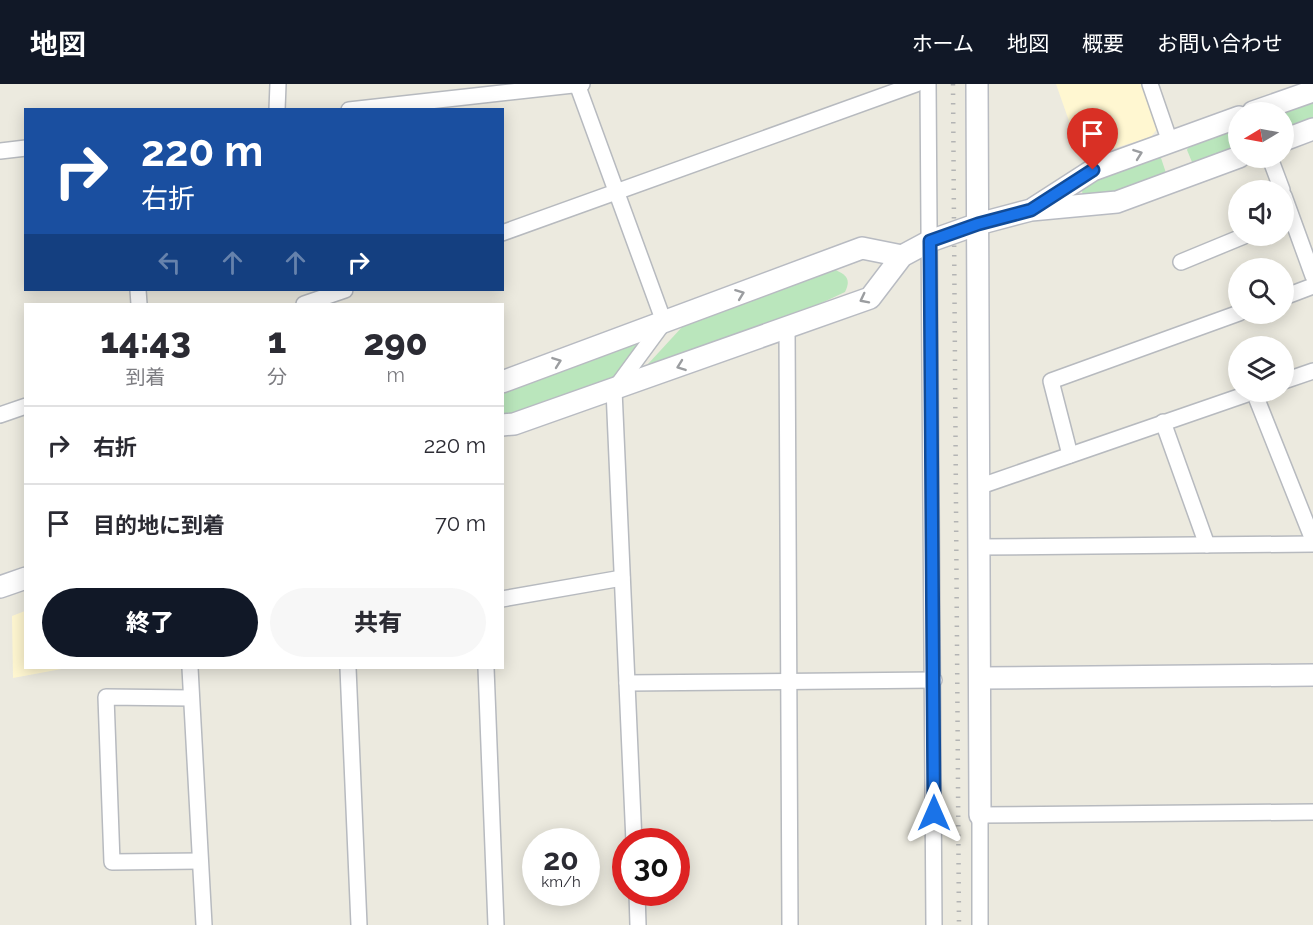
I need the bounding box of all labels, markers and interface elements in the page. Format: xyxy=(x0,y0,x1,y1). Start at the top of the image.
text: 地図 xyxy=(30,28,86,61)
text: ホーム xyxy=(912,31,974,56)
text: 地図 xyxy=(1007,31,1049,56)
text: 概要 xyxy=(1082,31,1124,56)
text: お問い合わせ xyxy=(1157,31,1283,56)
north arrow xyxy=(1228,102,1294,168)
map controls xyxy=(1228,102,1294,402)
pin xyxy=(1067,108,1118,170)
icon: arrive xyxy=(1076,117,1109,150)
text: 220 m xyxy=(141,127,263,176)
icon: right xyxy=(42,132,120,210)
one-way arrow xyxy=(1132,148,1142,161)
button: sound xyxy=(1228,180,1294,246)
text: 右折 xyxy=(141,183,195,214)
icon: left xyxy=(153,246,186,279)
icon: ahead xyxy=(216,246,249,279)
icon: ahead xyxy=(279,246,312,279)
icon: right xyxy=(342,246,375,279)
button: search xyxy=(1228,258,1294,324)
one-way arrow xyxy=(734,288,745,301)
one-way arrow xyxy=(860,292,870,303)
text: 14:43 xyxy=(100,319,191,361)
text: 1 xyxy=(268,319,287,361)
text: 290 xyxy=(363,321,428,363)
button: layers xyxy=(1228,336,1294,402)
one-way arrow xyxy=(552,356,562,369)
one-way arrow xyxy=(677,358,687,371)
text: m xyxy=(386,363,405,387)
text: 到着 xyxy=(126,365,166,389)
text: 分 xyxy=(267,365,287,389)
icon: right xyxy=(42,429,75,462)
text: 220 m xyxy=(424,432,486,458)
text: 右折 xyxy=(93,434,137,460)
icon: arrive xyxy=(42,507,75,540)
text: 70 m xyxy=(435,510,486,536)
text: 目的地に到着 xyxy=(93,512,225,538)
button: 終了 xyxy=(42,588,258,657)
button: 共有 xyxy=(270,588,486,657)
position arrow xyxy=(902,781,966,845)
speed limit sign: 30 xyxy=(612,828,690,906)
text: 20 xyxy=(543,842,579,877)
text: km/h xyxy=(541,873,581,891)

